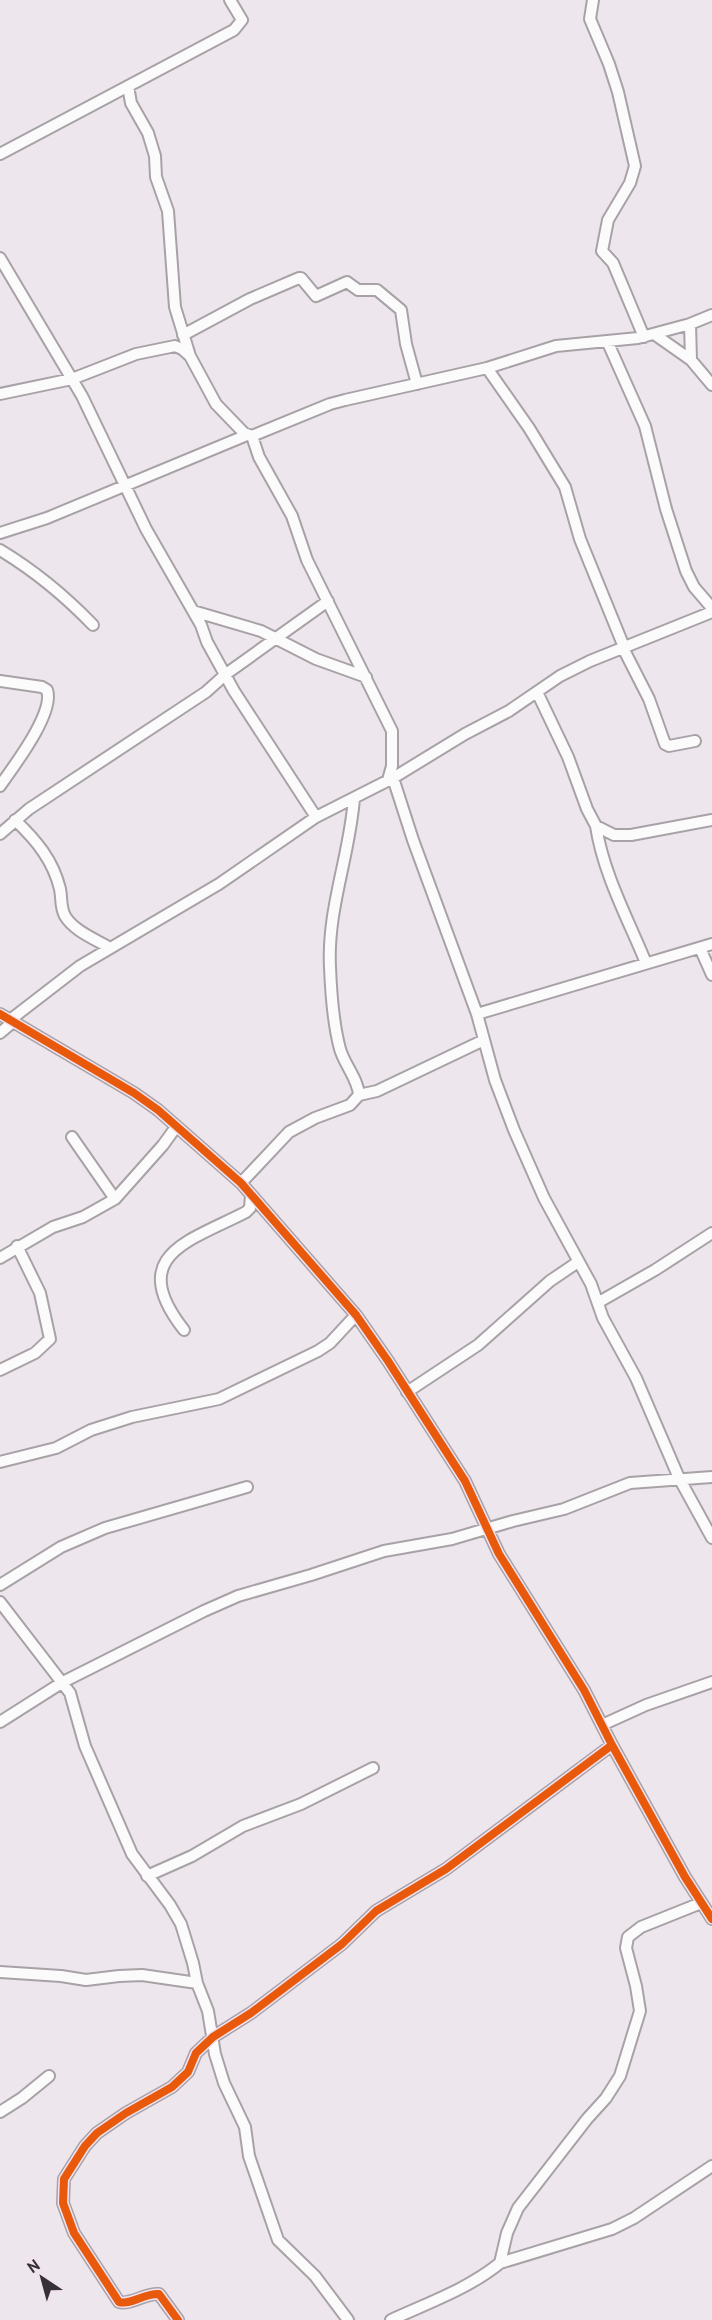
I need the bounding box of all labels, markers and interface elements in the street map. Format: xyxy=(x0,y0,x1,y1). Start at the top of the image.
north arrow xyxy=(12,2248,72,2308)
text: N xyxy=(23,2255,43,2277)

